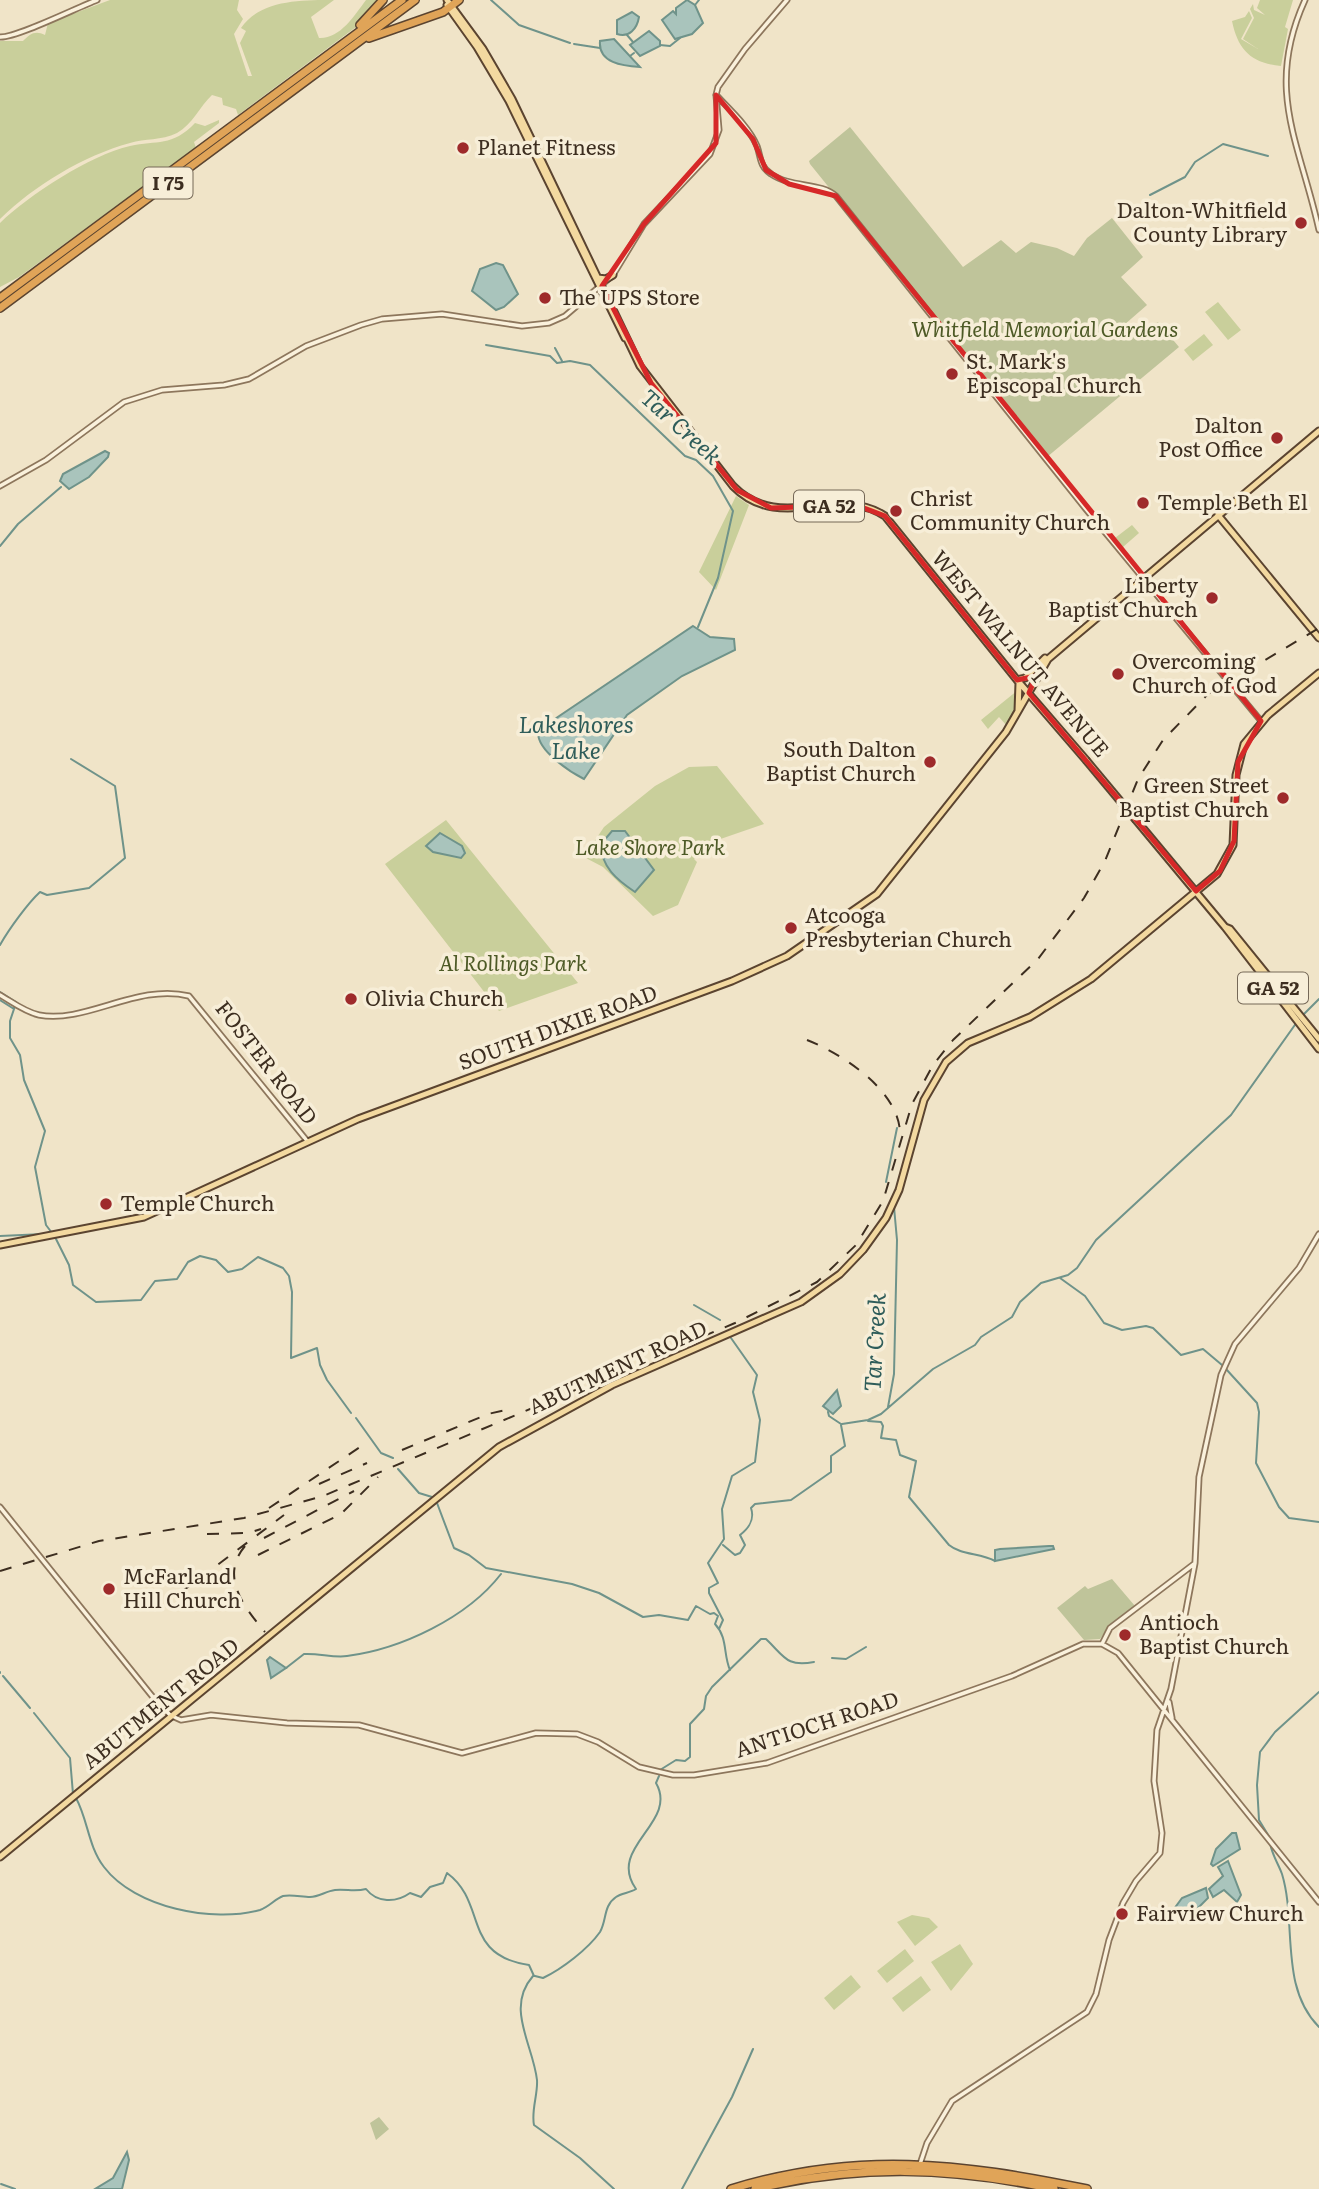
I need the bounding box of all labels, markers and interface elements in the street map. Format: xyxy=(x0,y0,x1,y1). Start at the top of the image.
place label: Planet Fitness xyxy=(477,130,615,161)
marker: Planet Fitness xyxy=(455,140,471,156)
road number: I 75 xyxy=(144,168,192,198)
place label: Dalton-Whitfield County Library xyxy=(1116,193,1288,248)
marker: Dalton-Whitfield County Library xyxy=(1293,215,1309,231)
place label: The UPS Store xyxy=(559,280,700,311)
marker: The UPS Store xyxy=(537,290,553,306)
park label: Whitfield Memorial Gardens xyxy=(912,312,1178,343)
place label: St. Mark's Episcopal Church xyxy=(966,344,1142,399)
marker: St. Mark's Episcopal Church xyxy=(944,366,960,382)
water label: Tar Creek xyxy=(634,380,731,471)
place label: Dalton Post Office xyxy=(1158,408,1263,463)
marker: Dalton Post Office xyxy=(1269,430,1285,446)
place label: Christ Community Church xyxy=(910,481,1110,536)
place label: Temple Beth El xyxy=(1157,485,1308,516)
road number: GA 52 xyxy=(794,491,864,522)
marker: Temple Beth El xyxy=(1135,495,1151,511)
marker: Christ Community Church xyxy=(888,503,904,519)
street label: WEST WALNUT AVENUE xyxy=(926,542,1118,763)
place label: Liberty Baptist Church xyxy=(1048,568,1199,623)
marker: Liberty Baptist Church xyxy=(1204,590,1220,606)
place label: Overcoming Church of God xyxy=(1132,644,1277,699)
marker: Overcoming Church of God xyxy=(1110,666,1126,682)
water label: Lakeshores Lake xyxy=(518,706,634,766)
place label: South Dalton Baptist Church xyxy=(766,732,916,787)
marker: South Dalton Baptist Church xyxy=(922,754,938,770)
place label: Green Street Baptist Church xyxy=(1119,768,1270,823)
marker: Green Street Baptist Church xyxy=(1275,790,1291,806)
park label: Lake Shore Park xyxy=(575,830,726,861)
place label: Atcooga Presbyterian Church xyxy=(805,898,1012,953)
marker: Atcooga Presbyterian Church xyxy=(783,920,799,936)
park label: Al Rollings Park xyxy=(439,946,588,977)
road number: GA 52 xyxy=(1238,972,1308,1004)
street label: SOUTH DIXIE ROAD xyxy=(453,975,661,1076)
place label: Olivia Church xyxy=(365,981,504,1012)
marker: Olivia Church xyxy=(343,991,359,1007)
street label: FOSTER ROAD xyxy=(210,993,326,1130)
place label: Temple Church xyxy=(120,1186,275,1217)
marker: Temple Church xyxy=(98,1196,114,1212)
water label: Tar Creek xyxy=(853,1291,893,1392)
street label: ABUTMENT ROAD xyxy=(523,1311,711,1421)
place label: McFarland Hill Church xyxy=(123,1559,241,1614)
marker: McFarland Hill Church xyxy=(101,1581,117,1597)
place label: Antioch Baptist Church xyxy=(1139,1605,1289,1660)
marker: Antioch Baptist Church xyxy=(1117,1627,1133,1643)
street label: ABUTMENT ROAD xyxy=(74,1629,245,1775)
street label: ANTIOCH ROAD xyxy=(730,1682,902,1764)
place label: Fairview Church xyxy=(1136,1896,1304,1927)
marker: Fairview Church xyxy=(1114,1906,1130,1922)

